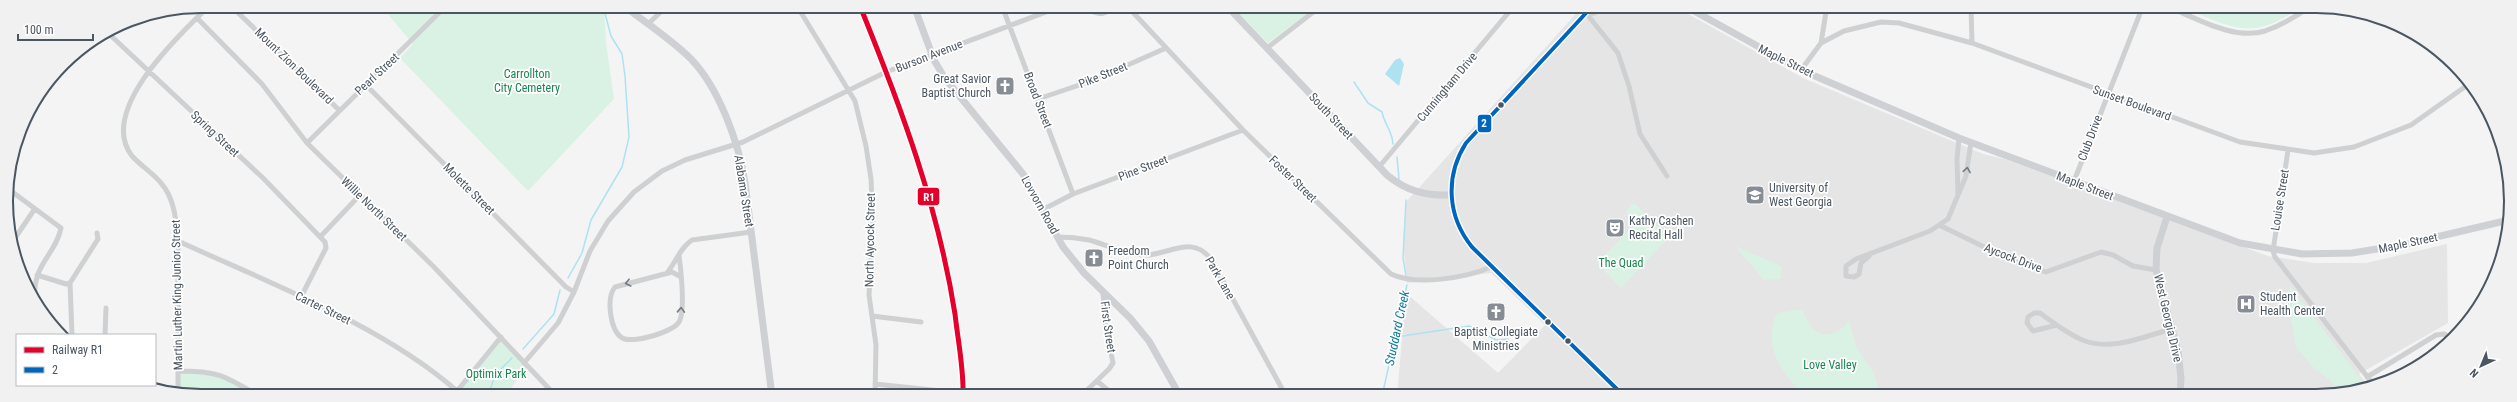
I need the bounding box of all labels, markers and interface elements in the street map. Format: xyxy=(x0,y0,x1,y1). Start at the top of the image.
scale bar xyxy=(18,16,93,42)
text: 100 m xyxy=(24,23,54,37)
street label: Mount Zion Boulevard xyxy=(252,25,336,107)
street label: Burson Avenue xyxy=(894,37,965,75)
street label: Maple Street xyxy=(1756,42,1816,81)
street label: Cunningham Drive xyxy=(1414,49,1480,124)
street label: Pearl Street xyxy=(352,50,402,98)
street label: Pike Street xyxy=(1077,59,1130,91)
park label: Carrollton City Cemetery xyxy=(494,67,560,95)
street label: Broad Street xyxy=(1021,70,1055,130)
place label: Great Savior Baptist Church xyxy=(921,72,991,100)
church icon: Great Savior Baptist Church xyxy=(994,75,1016,97)
street label: Sunset Boulevard xyxy=(2091,82,2173,124)
street label: South Street xyxy=(1306,90,1356,142)
unlabelled marker xyxy=(1496,100,1506,110)
street label: Spring Street xyxy=(188,108,242,160)
street label: Club Drive xyxy=(2075,113,2105,163)
line badge: 2 xyxy=(1477,114,1492,133)
text: 2 xyxy=(1481,117,1487,130)
street label: Pine Street xyxy=(1116,152,1170,184)
street label: Foster Street xyxy=(1266,153,1320,205)
street label: Alabama Street xyxy=(731,154,757,228)
street label: Molette Street xyxy=(440,160,498,218)
one-way arrow xyxy=(1962,166,1970,173)
street label: Louise Street xyxy=(2268,168,2292,232)
street label: Maple Street xyxy=(2054,169,2116,203)
street label: Willie North Street xyxy=(338,174,410,244)
street label: Lovvorn Road xyxy=(1018,174,1062,236)
place label: University of West Georgia xyxy=(1769,181,1832,209)
school or university icon: University of West Georgia xyxy=(1744,184,1766,206)
line badge: R1 xyxy=(917,187,940,206)
text: R1 xyxy=(923,191,935,204)
street label: North Aycock Street xyxy=(862,192,878,287)
place label: Kathy Cashen Recital Hall xyxy=(1629,214,1694,242)
theatre icon: Kathy Cashen Recital Hall xyxy=(1604,217,1626,239)
street label: Martin Luther King Junior Street xyxy=(169,219,185,371)
street label: Maple Street xyxy=(2377,230,2439,256)
street label: Aycock Drive xyxy=(1982,241,2044,276)
place label: Freedom Point Church xyxy=(1108,244,1169,272)
church icon: Freedom Point Church xyxy=(1083,247,1105,269)
street label: Park Lane xyxy=(1202,254,1238,302)
park label: The Quad xyxy=(1598,256,1644,270)
street label: West Georgia Drive xyxy=(2151,273,2185,364)
one-way arrow xyxy=(625,278,631,286)
street label: Carter Street xyxy=(293,289,354,328)
water label: Studdard Creek xyxy=(1382,289,1412,367)
place label: Student Health Center xyxy=(2260,290,2325,318)
hospital icon: Student Health Center xyxy=(2235,293,2257,315)
street label: First Street xyxy=(1097,300,1119,354)
church icon: Baptist Collegiate Ministries xyxy=(1485,301,1507,323)
one-way arrow xyxy=(676,307,685,313)
unlabelled marker xyxy=(1543,317,1553,327)
place label: Baptist Collegiate Ministries xyxy=(1454,325,1538,353)
legend xyxy=(16,334,156,386)
unlabelled marker xyxy=(1563,336,1573,346)
text: Railway R1 xyxy=(52,343,103,357)
north arrow xyxy=(2461,346,2501,386)
park label: Love Valley xyxy=(1803,358,1857,372)
text: 2 xyxy=(52,363,58,377)
text: N xyxy=(2467,366,2481,380)
park label: Optimix Park xyxy=(466,367,527,381)

